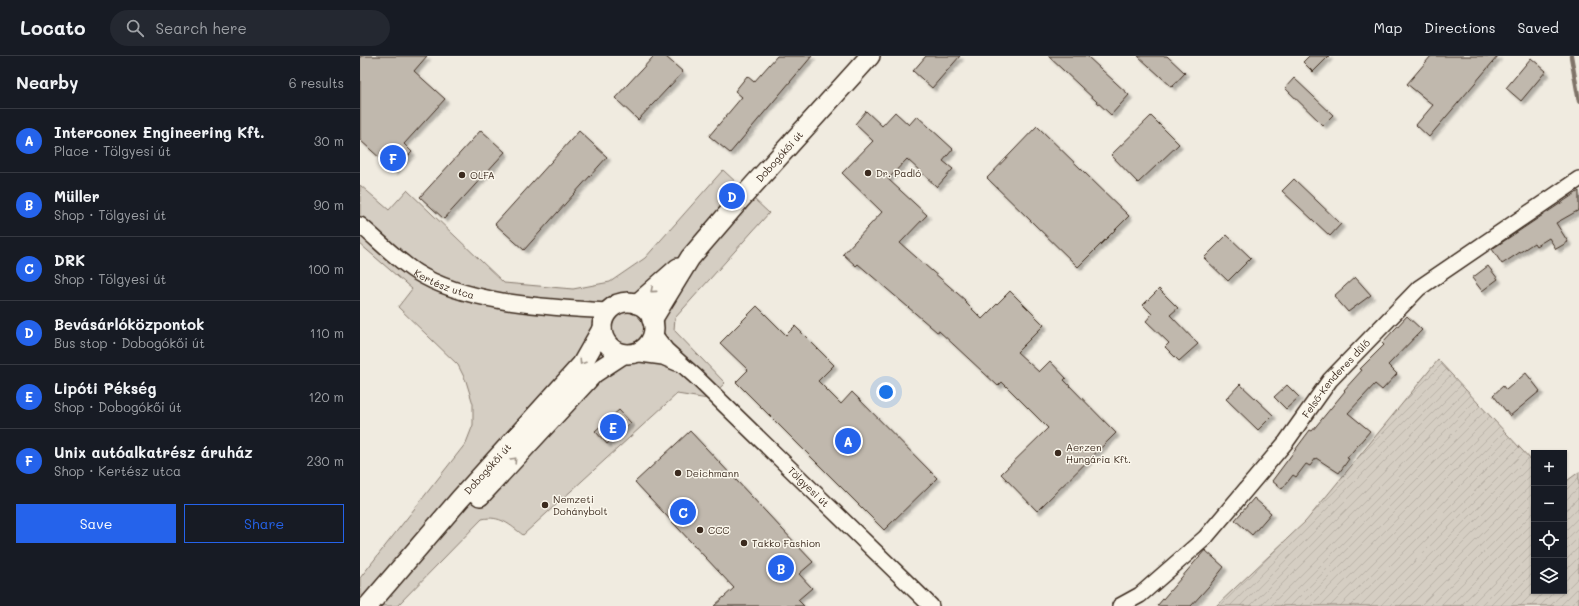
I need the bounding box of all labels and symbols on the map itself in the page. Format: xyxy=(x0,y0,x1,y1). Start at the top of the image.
street label: Dobogókői út xyxy=(753,128,806,185)
pin: F xyxy=(380,143,406,173)
place label: Dr. Padló xyxy=(876,166,921,180)
place label: OLFA xyxy=(470,168,495,182)
marker: Dr. Padló xyxy=(863,168,873,178)
marker: OLFA xyxy=(457,170,467,180)
pin: D xyxy=(719,181,745,211)
street label: Kertész utca xyxy=(411,265,476,302)
one-way arrow xyxy=(650,286,657,293)
street label: Felső-Kenderes dűlő xyxy=(1298,336,1373,420)
one-way arrow xyxy=(580,358,587,365)
your location xyxy=(876,382,896,402)
pin: E xyxy=(600,412,626,442)
pin: A xyxy=(835,426,861,456)
street label: Dobogókői út xyxy=(461,440,514,497)
place label: Aerzen Hungária Kft. xyxy=(1066,440,1131,466)
marker: Aerzen Hungária Kft. xyxy=(1053,448,1063,458)
one-way arrow xyxy=(509,457,517,465)
street label: Tölgyesi út xyxy=(785,463,832,510)
place label: Deichmann xyxy=(686,466,739,480)
marker: Deichmann xyxy=(673,468,683,478)
place label: Nemzeti Dohánybolt xyxy=(553,492,608,518)
pin: C xyxy=(670,497,696,527)
marker: Nemzeti Dohánybolt xyxy=(540,500,550,510)
place label: CCC xyxy=(708,523,729,537)
marker: CCC xyxy=(695,525,705,535)
place label: Takko Fashion xyxy=(752,536,820,550)
marker: Takko Fashion xyxy=(739,538,749,548)
pin: B xyxy=(768,553,794,583)

